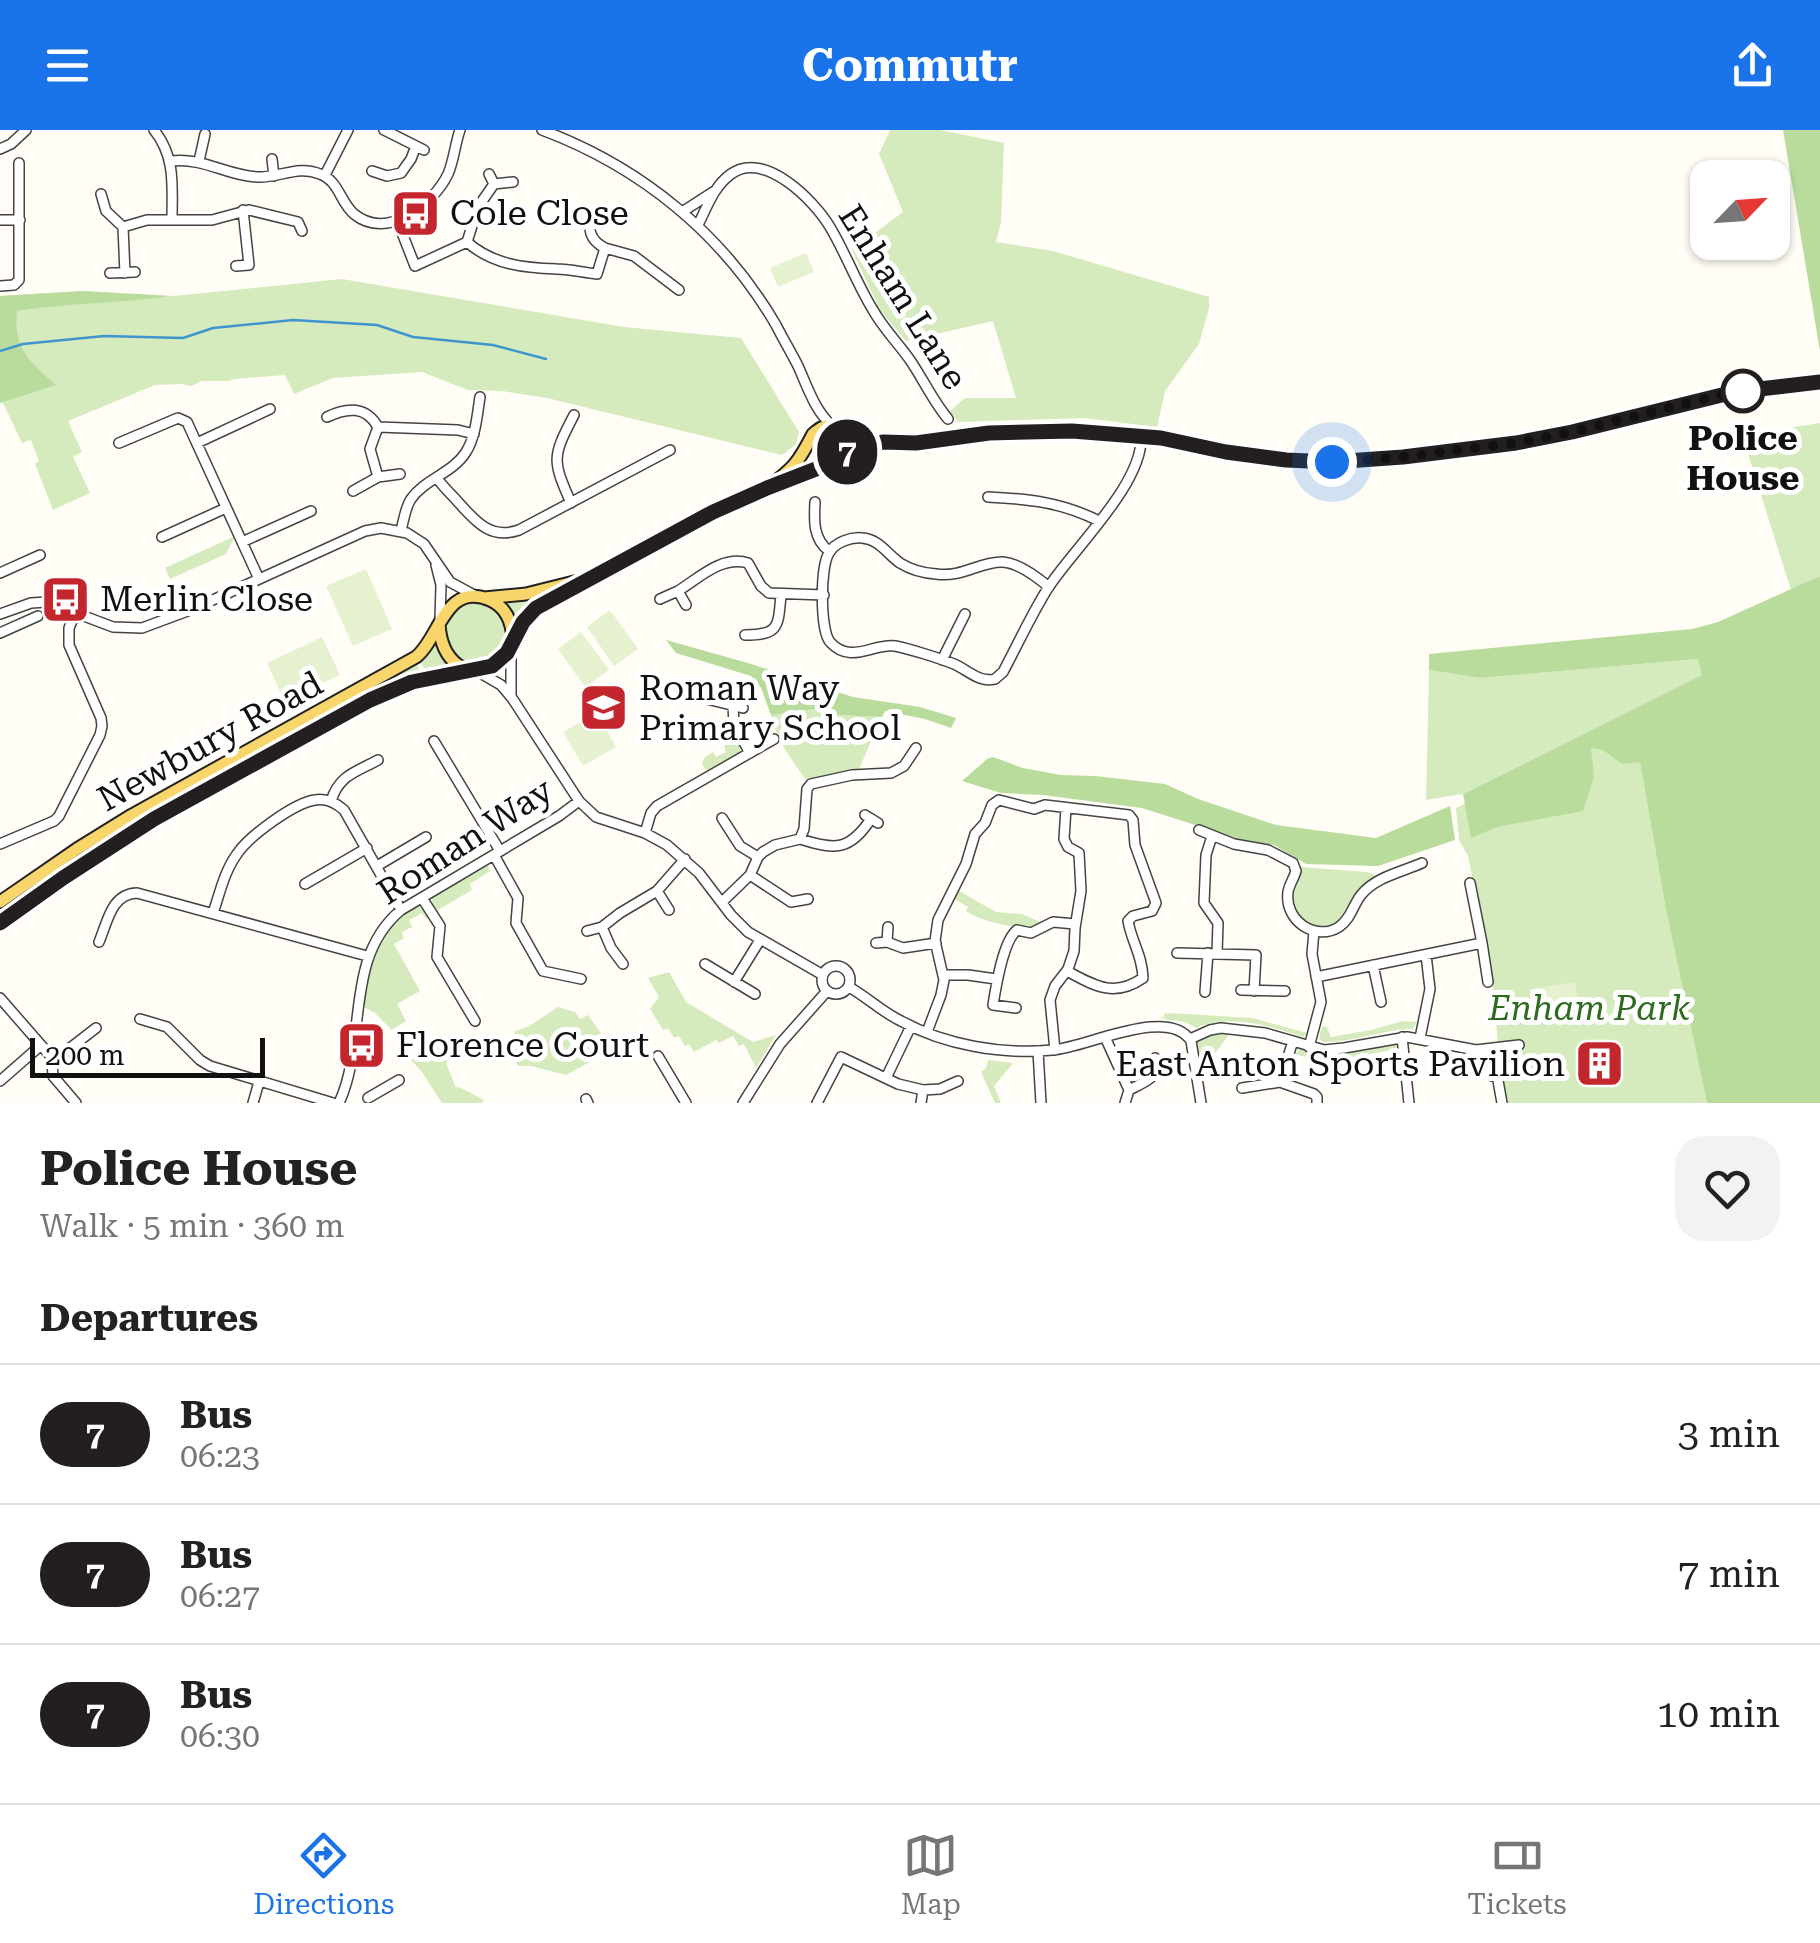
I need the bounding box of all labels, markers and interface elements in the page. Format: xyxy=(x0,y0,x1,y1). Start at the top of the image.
icon: menu xyxy=(40,38,95,93)
icon: share xyxy=(1725,38,1780,93)
text: Commutr xyxy=(802,39,1018,92)
north arrow xyxy=(1690,160,1790,260)
map controls xyxy=(1690,160,1790,260)
bus stop icon: Cole Close xyxy=(389,187,441,239)
place label: Cole Close xyxy=(450,193,629,234)
street label: Enham Lane xyxy=(830,198,976,397)
marker: Police House xyxy=(1722,370,1764,412)
place label: Police House xyxy=(1687,418,1799,499)
line badge: 7 xyxy=(814,420,880,484)
text: 7 xyxy=(837,432,857,473)
your location xyxy=(1307,437,1357,487)
bus stop icon: Merlin Close xyxy=(39,573,91,625)
place label: Merlin Close xyxy=(100,579,313,620)
street label: Newbury Road xyxy=(91,663,330,820)
place label: Roman Way Primary School xyxy=(639,668,901,749)
school or university icon: Roman Way Primary School xyxy=(578,682,630,734)
street label: Roman Way xyxy=(370,769,561,913)
park label: Enham Park xyxy=(1487,988,1690,1029)
bus stop icon: Florence Court xyxy=(335,1019,387,1071)
place label: Florence Court xyxy=(396,1025,649,1066)
scale bar xyxy=(30,1033,265,1078)
building icon: East Anton Sports Pavilion xyxy=(1574,1038,1626,1090)
text: 200 m xyxy=(45,1039,125,1072)
place label: East Anton Sports Pavilion xyxy=(1115,1044,1565,1085)
button: heart xyxy=(1675,1136,1780,1241)
text: Police House xyxy=(40,1141,357,1197)
text: Walk · 5 min · 360 m xyxy=(40,1207,344,1245)
text: Departures xyxy=(40,1296,258,1340)
text: Bus xyxy=(180,1393,252,1437)
text: 3 min xyxy=(1678,1412,1780,1456)
text: 7 xyxy=(85,1414,105,1455)
text: 06:23 xyxy=(180,1437,260,1475)
text: Bus xyxy=(180,1533,252,1577)
text: 7 min xyxy=(1678,1552,1780,1596)
text: 7 xyxy=(85,1554,105,1595)
text: 06:27 xyxy=(180,1577,260,1615)
text: Bus xyxy=(180,1673,252,1717)
text: 10 min xyxy=(1657,1692,1780,1736)
text: 7 xyxy=(85,1694,105,1735)
text: 06:30 xyxy=(180,1717,260,1755)
tab: Directions xyxy=(253,1828,394,1921)
tab: Map xyxy=(901,1828,961,1921)
tab: Tickets xyxy=(1467,1828,1567,1921)

